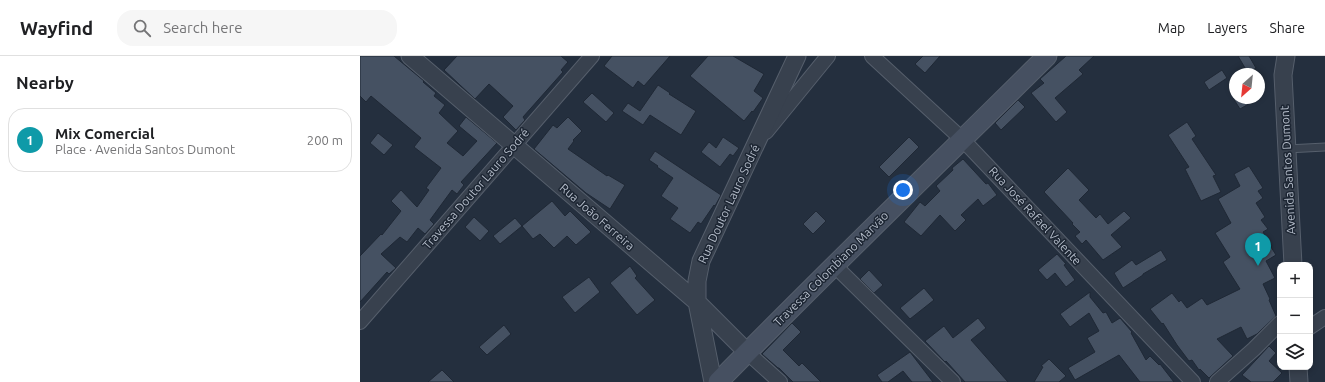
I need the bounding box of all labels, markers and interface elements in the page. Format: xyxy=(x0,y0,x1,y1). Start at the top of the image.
search box xyxy=(117,10,397,46)
text: Wayfind xyxy=(20,17,93,39)
icon: search xyxy=(131,17,153,39)
text: Search here xyxy=(163,19,242,36)
text: Map xyxy=(1158,20,1185,36)
text: Layers xyxy=(1207,20,1247,36)
text: Share xyxy=(1269,20,1305,36)
north arrow xyxy=(1229,68,1265,104)
text: Nearby xyxy=(16,73,74,92)
street label: Avenida Santos Dumont xyxy=(1278,105,1297,235)
text: Mix Comercial xyxy=(55,125,155,142)
street label: Travessa Doutor Lauro Sodré xyxy=(420,126,531,251)
text: 1 xyxy=(26,133,34,147)
text: 200 m xyxy=(307,133,343,147)
text: Place · Avenida Santos Dumont xyxy=(55,142,235,156)
street label: Rua Doutor Lauro Sodré xyxy=(695,142,762,265)
street label: Rua José Rafael Valente xyxy=(987,164,1084,267)
your location xyxy=(893,180,913,200)
street label: Rua João Ferreira xyxy=(557,181,637,252)
street label: Travessa Colombiano Marvão xyxy=(771,209,891,329)
pin: 1 xyxy=(1245,233,1271,266)
map controls xyxy=(1277,262,1313,370)
button: + xyxy=(1277,262,1313,298)
button: − xyxy=(1277,298,1313,334)
button: layers xyxy=(1277,334,1313,370)

